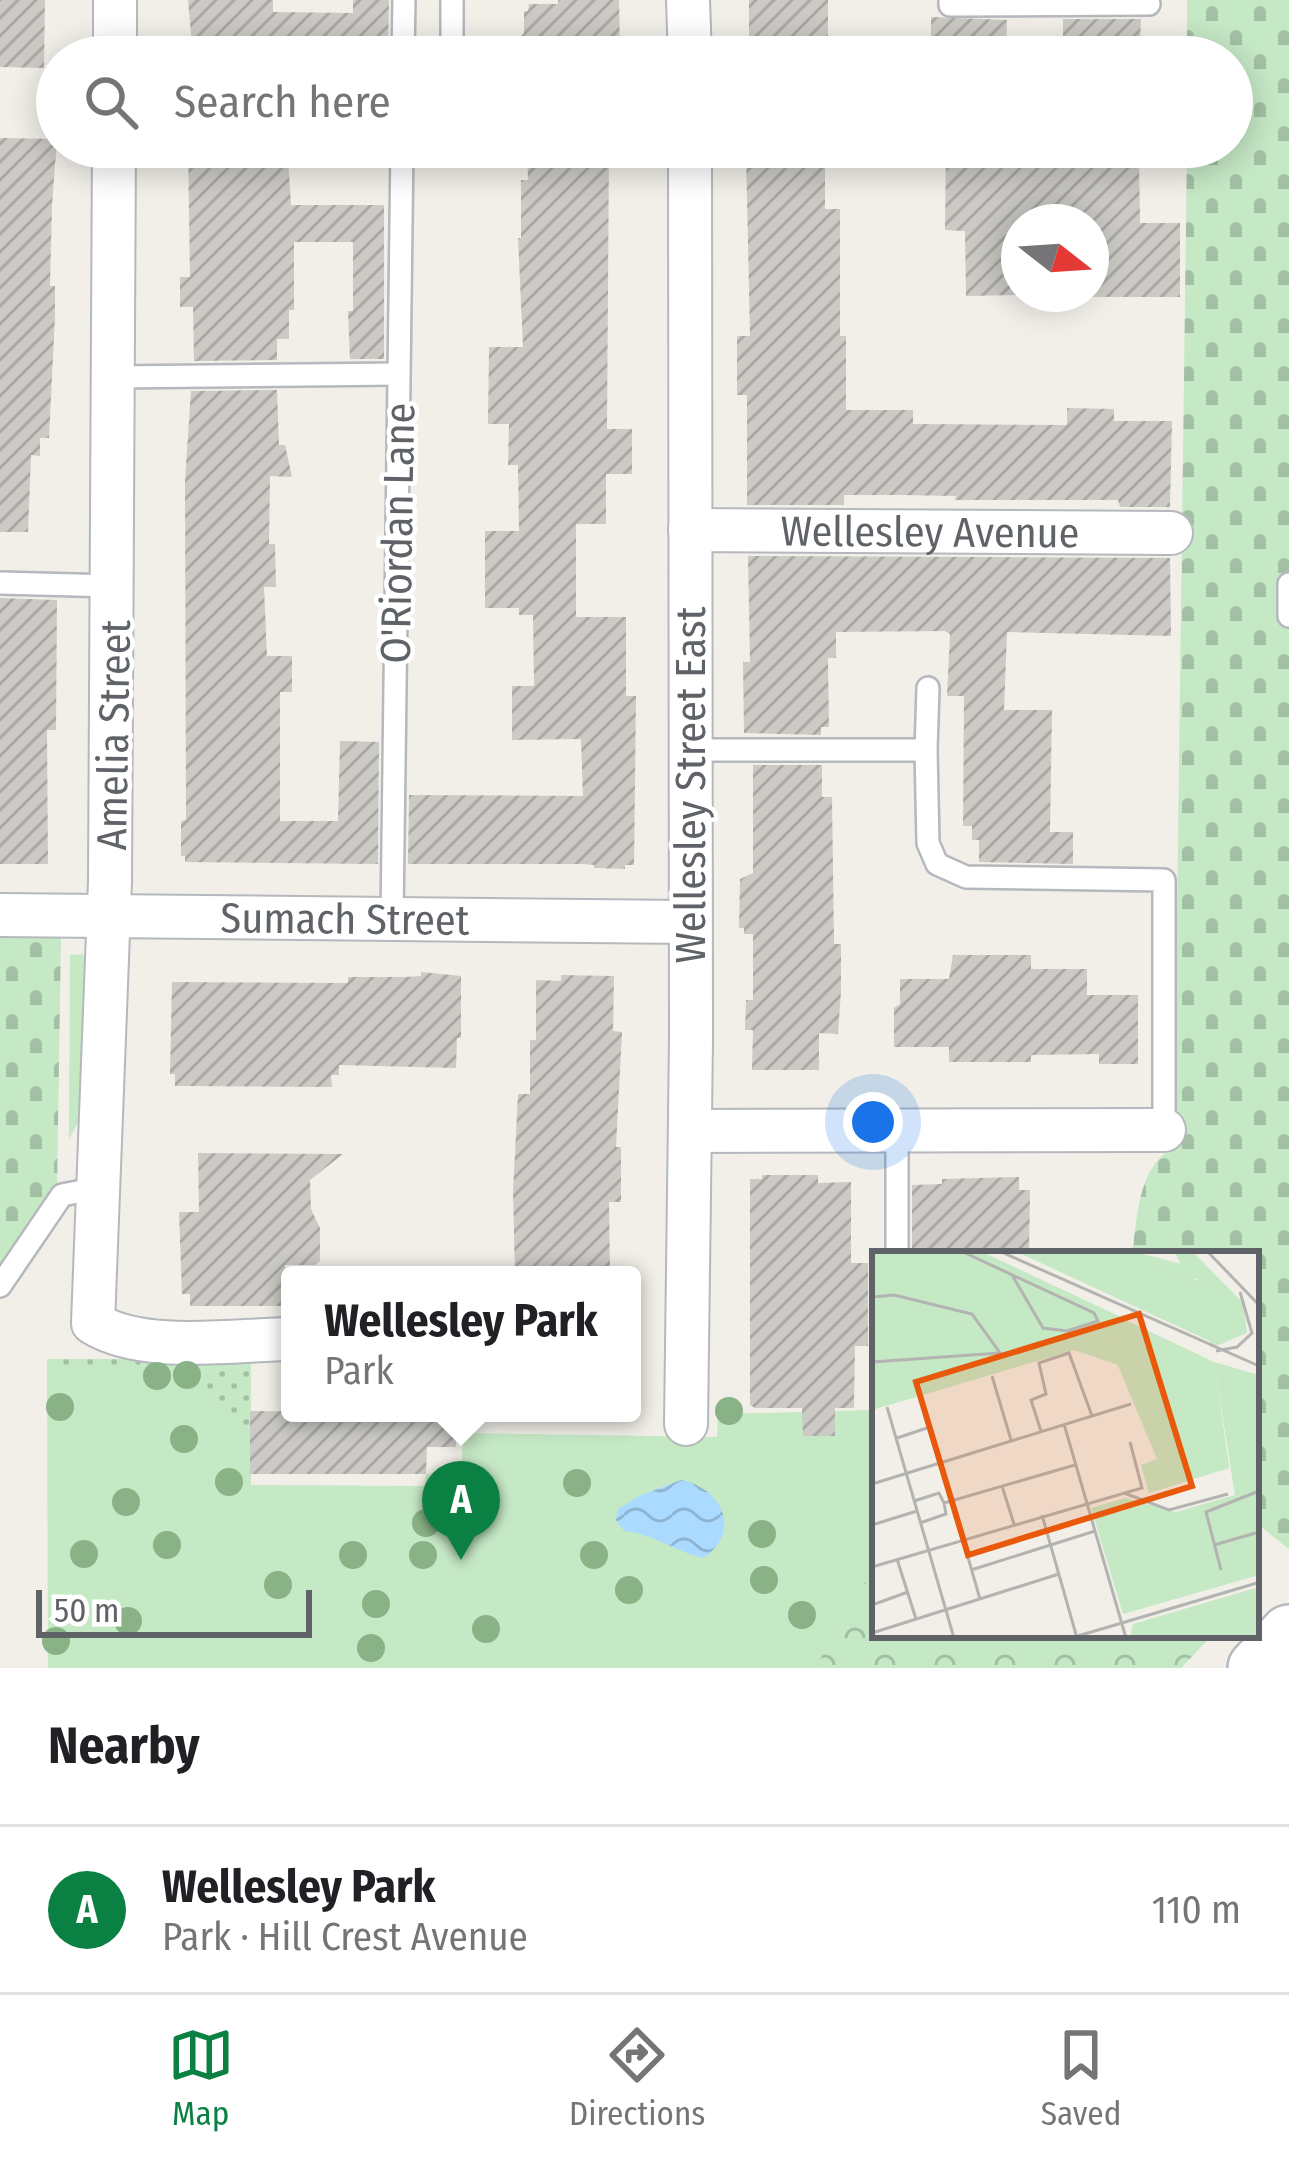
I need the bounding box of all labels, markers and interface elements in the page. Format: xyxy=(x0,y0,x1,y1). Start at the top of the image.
search box xyxy=(36,36,1253,168)
icon: search xyxy=(78,69,144,135)
text: Search here xyxy=(174,75,391,129)
north arrow xyxy=(1001,204,1109,312)
street label: O'Riordan Lane xyxy=(371,402,425,664)
street label: Wellesley Avenue xyxy=(780,507,1080,558)
street label: Wellesley Street East xyxy=(666,606,716,963)
street label: Amelia Street xyxy=(87,619,141,851)
street label: Sumach Street xyxy=(220,893,470,946)
your location xyxy=(843,1092,903,1152)
inset map xyxy=(872,1251,1259,1638)
popup xyxy=(281,1266,641,1422)
text: Wellesley Park xyxy=(324,1294,598,1348)
text: Park xyxy=(324,1348,394,1394)
pin: A xyxy=(422,1461,500,1560)
scale bar xyxy=(36,1584,312,1637)
text: 50 m xyxy=(54,1591,119,1631)
text: Nearby xyxy=(48,1715,200,1777)
text: Wellesley Park xyxy=(162,1860,435,1914)
text: A xyxy=(76,1887,98,1933)
text: 110 m xyxy=(1152,1887,1241,1933)
text: Park · Hill Crest Avenue xyxy=(162,1914,528,1960)
tab: Map xyxy=(168,2022,234,2134)
tab: Directions xyxy=(569,2022,705,2134)
tab: Saved xyxy=(1041,2022,1121,2134)

